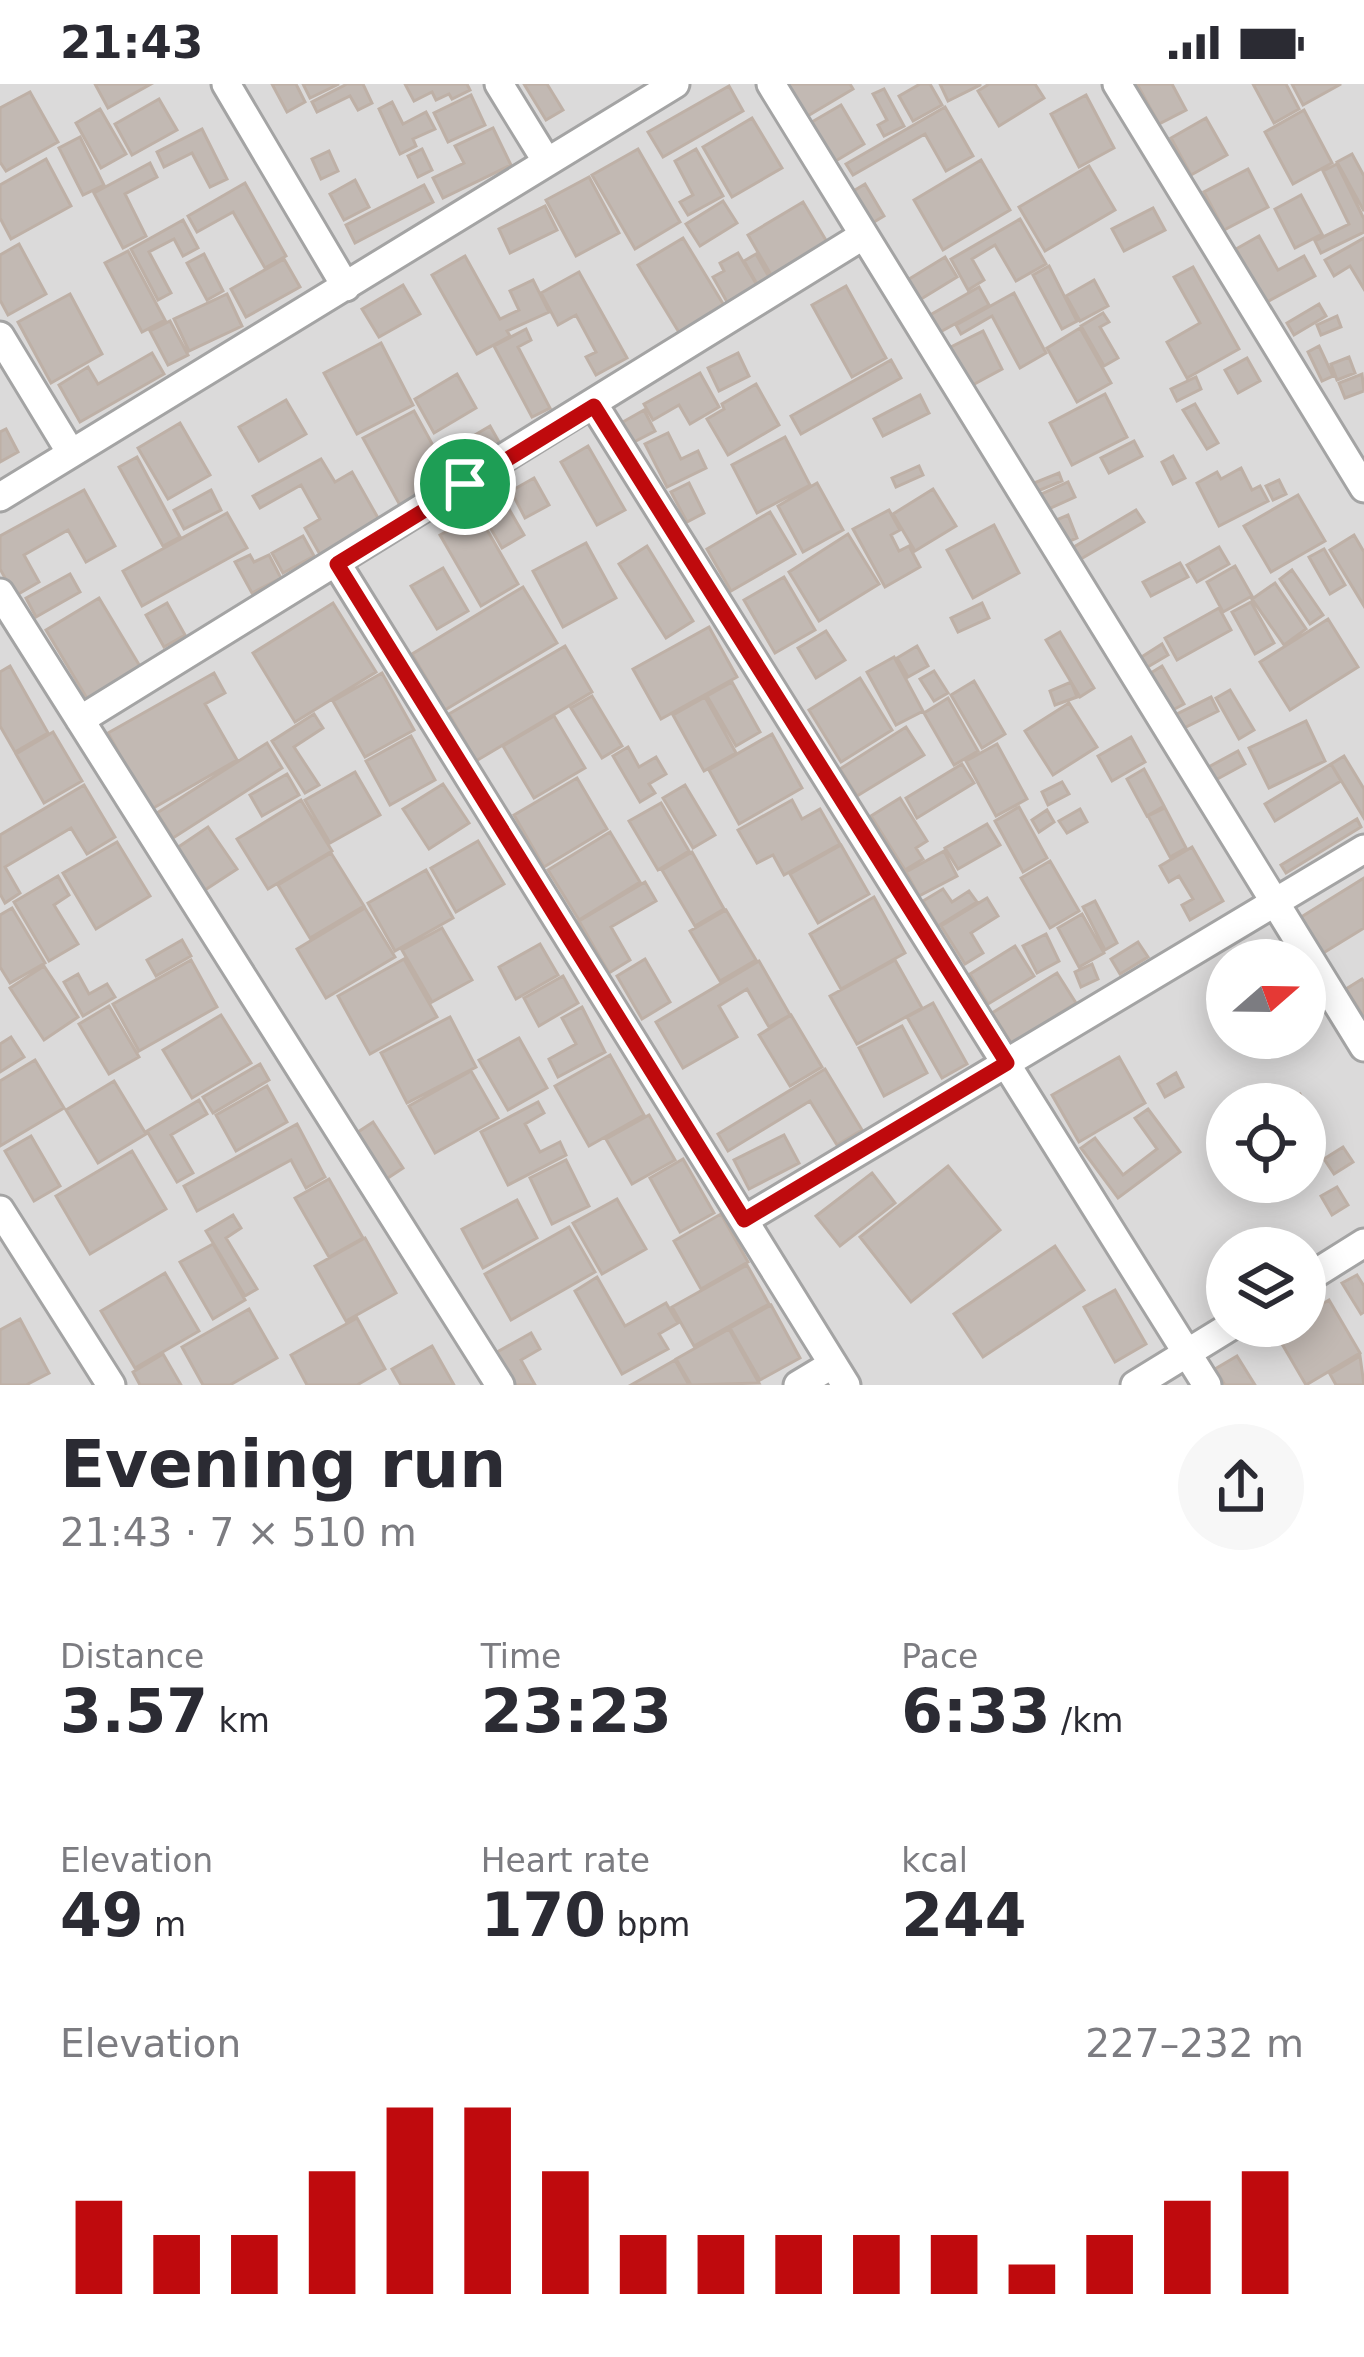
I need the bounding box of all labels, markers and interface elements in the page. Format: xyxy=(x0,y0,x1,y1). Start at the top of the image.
text: 21:43 xyxy=(60,16,203,69)
pin xyxy=(414,433,516,535)
icon: arrive xyxy=(432,451,498,517)
north arrow xyxy=(1206,939,1326,1059)
map controls xyxy=(1206,939,1326,1347)
button: locate xyxy=(1206,1083,1326,1203)
button: layers xyxy=(1206,1227,1326,1347)
button: share xyxy=(1178,1424,1304,1550)
text: Evening run xyxy=(60,1426,506,1503)
text: 21:43 · 7 × 510 m xyxy=(60,1510,417,1555)
text: Distance xyxy=(60,1637,204,1676)
text: Time xyxy=(481,1637,561,1676)
text: Pace xyxy=(901,1637,978,1676)
text: 3.57 xyxy=(60,1676,208,1746)
text: 23:23 xyxy=(481,1676,672,1746)
text: 6:33 xyxy=(901,1676,1051,1746)
text: km xyxy=(208,1701,270,1740)
text: /km xyxy=(1051,1701,1123,1740)
text: Elevation xyxy=(60,1841,213,1880)
text: Heart rate xyxy=(481,1841,650,1880)
text: kcal xyxy=(901,1841,968,1880)
text: 49 xyxy=(60,1880,144,1950)
text: 170 xyxy=(481,1880,606,1950)
text: 244 xyxy=(901,1880,1027,1950)
text: m xyxy=(144,1905,186,1944)
text: bpm xyxy=(606,1905,690,1944)
text: Elevation xyxy=(60,2021,241,2066)
text: 227–232 m xyxy=(1085,2021,1304,2066)

